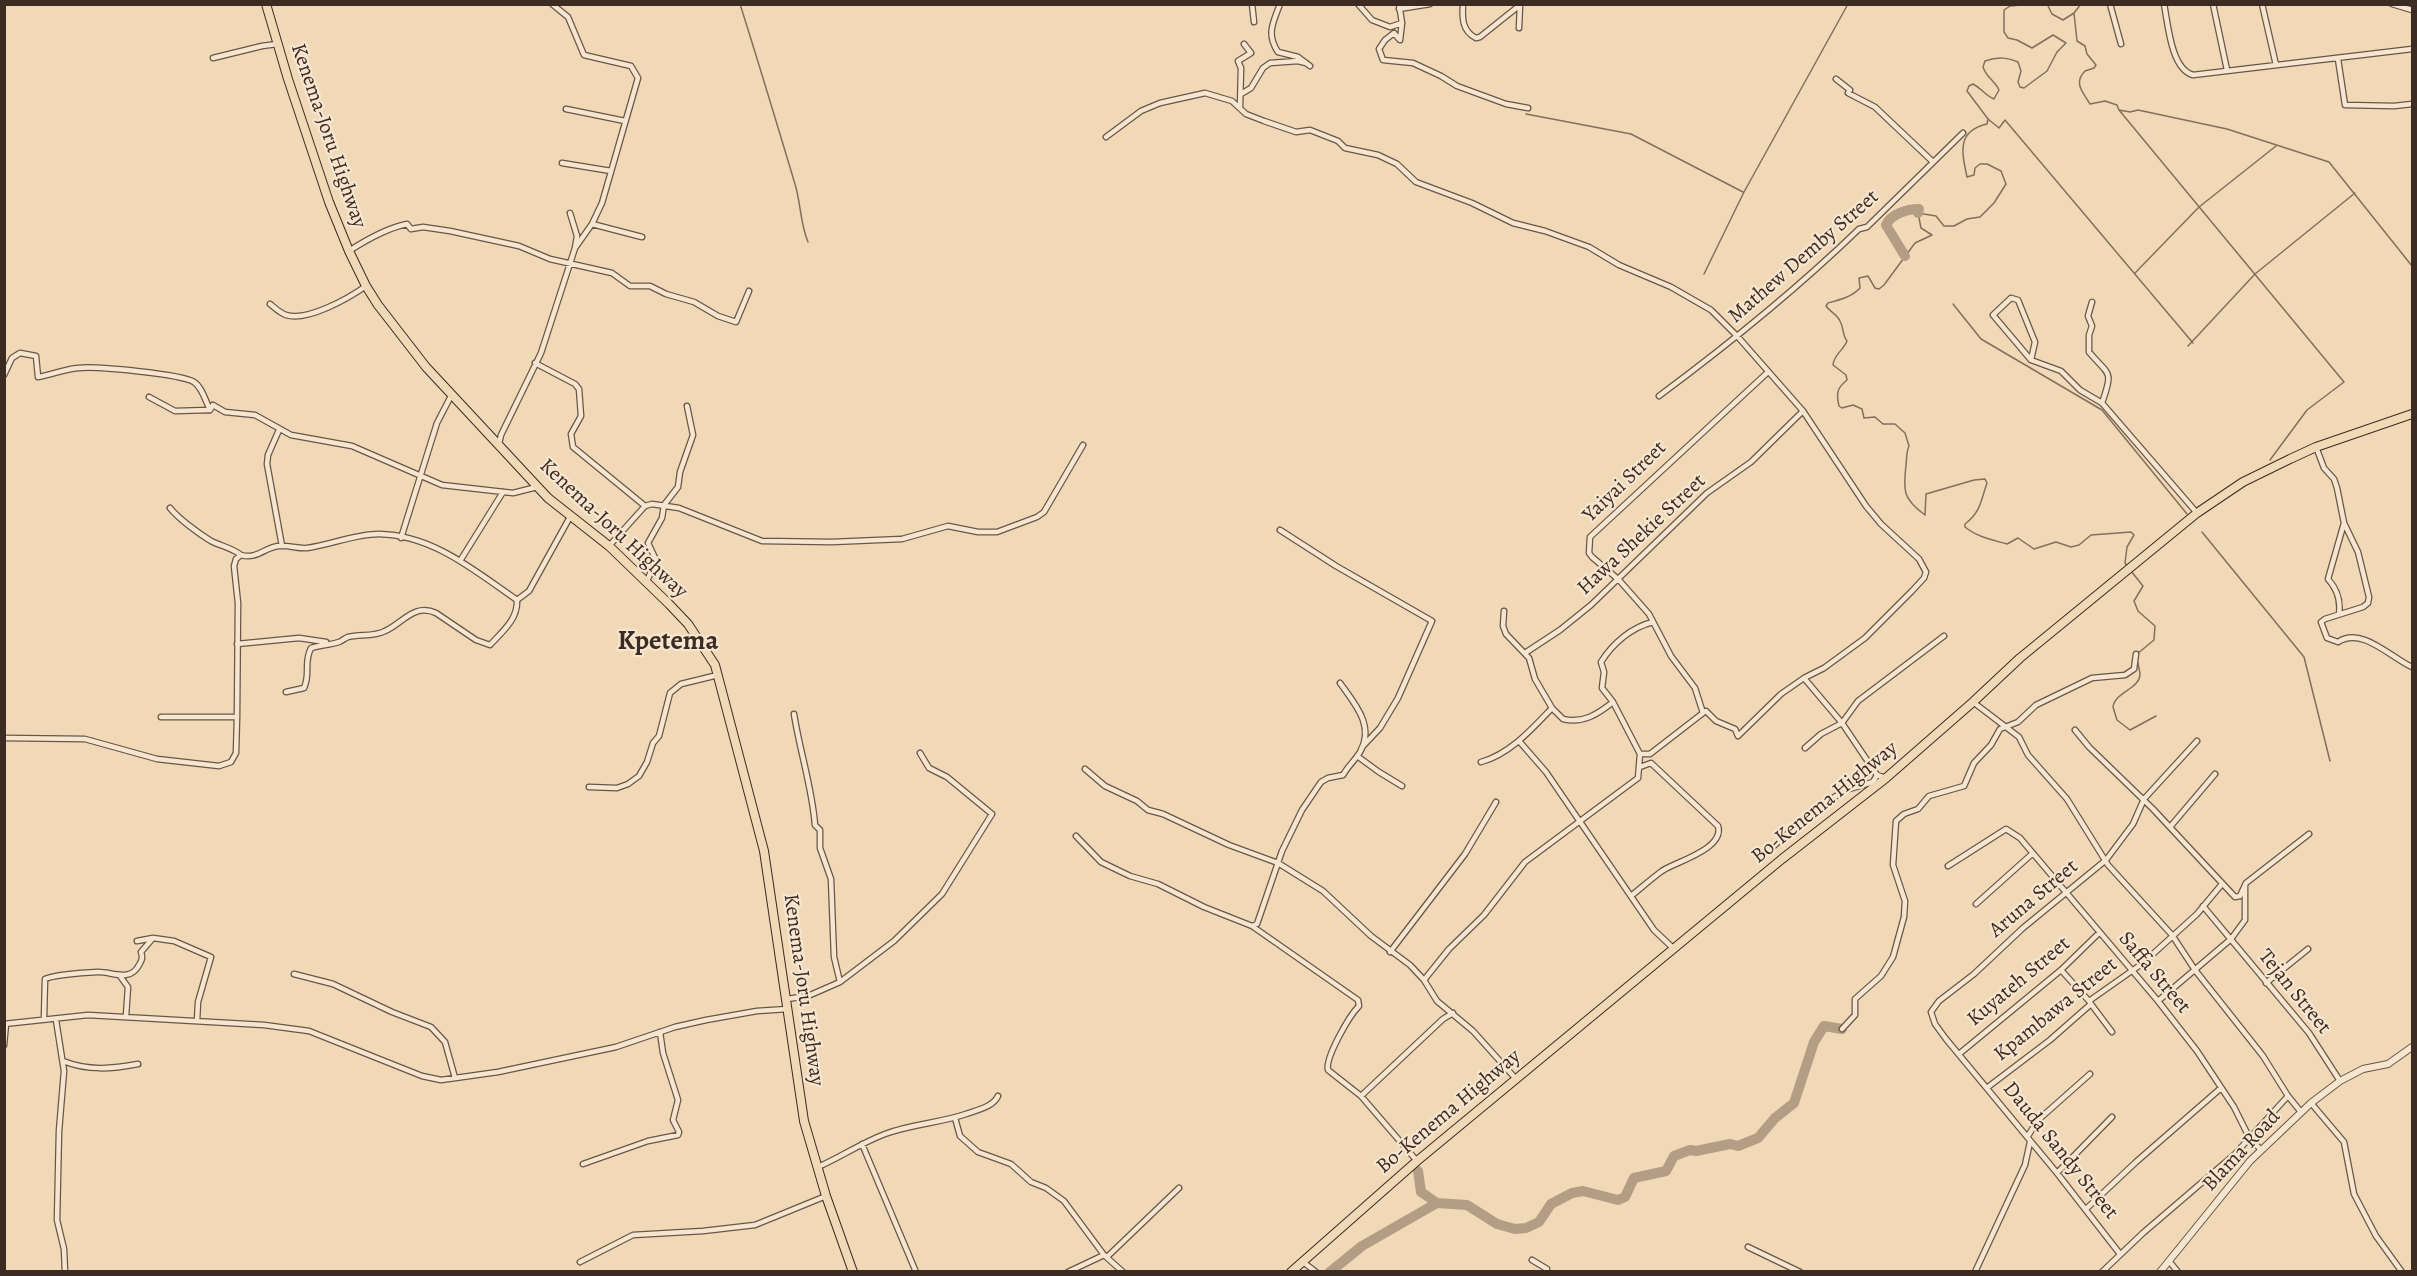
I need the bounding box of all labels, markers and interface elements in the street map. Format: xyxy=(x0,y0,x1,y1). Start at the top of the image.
street label: Kenema-Joru Highway xyxy=(285,40,371,232)
street label: Mathew Demby Street xyxy=(1724,185,1884,329)
street label: Yaiyai Street xyxy=(1578,436,1672,528)
street label: Kenema-Joru Highway xyxy=(534,454,692,604)
street label: Hawa Shekie Street xyxy=(1573,469,1711,601)
district label: Kpetema xyxy=(617,626,719,658)
street label: Bo-Kenema Highway xyxy=(1747,736,1903,870)
street label: Aruna Street xyxy=(1984,855,2084,943)
street label: Kenema-Joru Highway xyxy=(777,892,829,1088)
street label: Saffa Street xyxy=(2112,927,2196,1019)
street label: Kuyateh Street xyxy=(1963,932,2075,1032)
street label: Tejan Street xyxy=(2252,944,2336,1040)
street label: Kpambawa Street xyxy=(1989,953,2123,1067)
street label: Bo-Kenema Highway xyxy=(1372,1044,1526,1180)
street label: Dauda Sandy Street xyxy=(1997,1077,2123,1225)
street label: Blama Road xyxy=(2198,1105,2286,1197)

